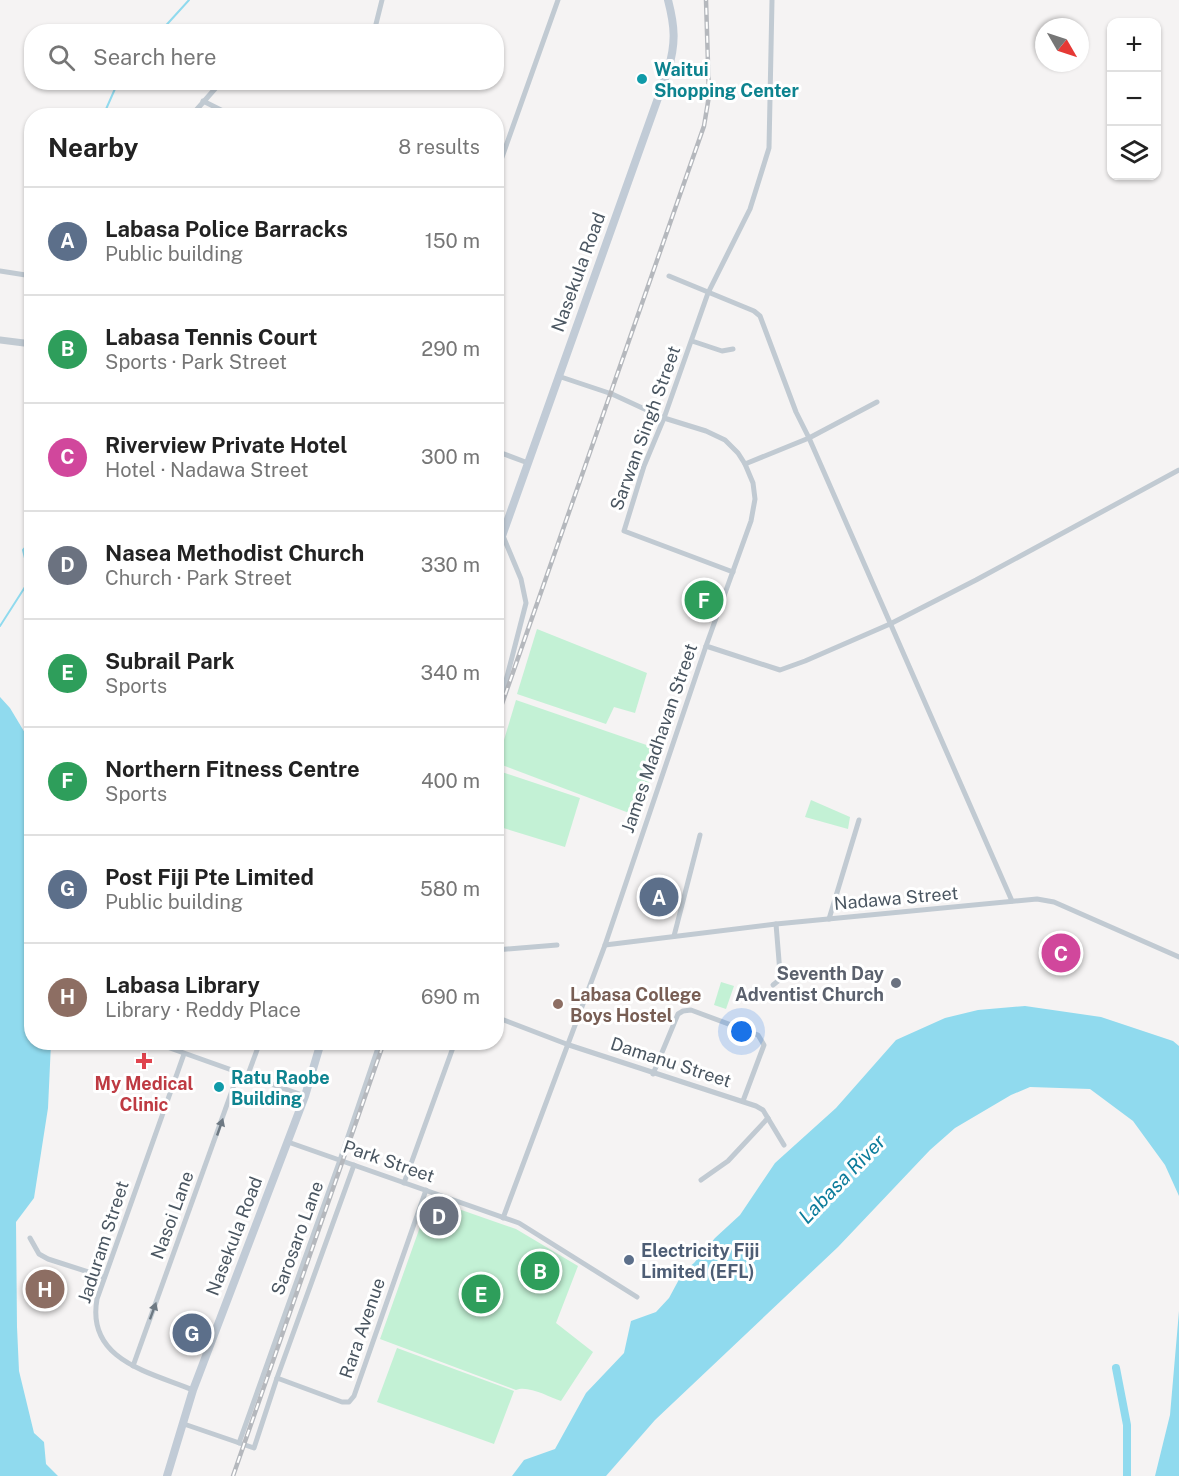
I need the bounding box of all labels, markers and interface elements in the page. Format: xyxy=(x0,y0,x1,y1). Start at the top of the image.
north arrow xyxy=(1035,18,1089,72)
map controls xyxy=(1107,18,1161,180)
button: + xyxy=(1107,18,1161,72)
search box xyxy=(24,24,504,90)
icon: search xyxy=(45,41,78,74)
text: Search here xyxy=(93,44,217,70)
place label: Waitui Shopping Center xyxy=(654,59,799,101)
marker: Waitui Shopping Center xyxy=(635,72,649,86)
button: − xyxy=(1107,72,1161,126)
button: layers xyxy=(1107,126,1161,180)
text: Nearby xyxy=(48,132,138,163)
text: 8 results xyxy=(398,135,480,159)
street label: Nasekula Road xyxy=(547,209,609,335)
text: Labasa Police Barracks xyxy=(105,216,348,242)
text: A xyxy=(60,229,75,253)
text: 150 m xyxy=(425,229,480,253)
text: Public building xyxy=(105,242,243,266)
text: Labasa Tennis Court xyxy=(105,324,317,350)
text: B xyxy=(61,337,74,361)
text: 290 m xyxy=(421,337,480,361)
street label: Sarwan Singh Street xyxy=(605,343,685,513)
text: Sports · Park Street xyxy=(105,350,287,374)
text: Riverview Private Hotel xyxy=(105,432,348,458)
text: C xyxy=(60,445,75,469)
text: 300 m xyxy=(421,445,480,469)
text: Hotel · Nadawa Street xyxy=(105,458,309,482)
text: Nasea Methodist Church xyxy=(105,540,364,566)
text: D xyxy=(60,553,75,577)
text: 330 m xyxy=(421,553,480,577)
text: Church · Park Street xyxy=(105,566,292,590)
pin: F xyxy=(684,578,724,622)
street label: James Madhavan Street xyxy=(617,641,701,835)
text: Subrail Park xyxy=(105,648,235,674)
text: E xyxy=(61,661,74,685)
text: 340 m xyxy=(420,661,480,685)
text: Sports xyxy=(105,674,167,698)
text: Northern Fitness Centre xyxy=(105,756,360,782)
text: F xyxy=(61,769,74,793)
text: 400 m xyxy=(421,769,480,793)
text: Sports xyxy=(105,782,167,806)
text: Post Fiji Pte Limited xyxy=(105,864,314,890)
pin: A xyxy=(640,874,678,920)
text: G xyxy=(60,877,75,901)
text: 580 m xyxy=(420,877,480,901)
street label: Nadawa Street xyxy=(833,882,959,914)
text: Public building xyxy=(105,890,243,914)
pin: C xyxy=(1042,930,1080,976)
place label: Seventh Day Adventist Church xyxy=(735,963,884,1005)
text: Labasa Library xyxy=(105,972,260,998)
marker: Seventh Day Adventist Church xyxy=(889,976,903,990)
place label: Labasa College Boys Hostel xyxy=(570,984,701,1026)
text: H xyxy=(60,985,75,1009)
text: 690 m xyxy=(421,985,480,1009)
marker: Labasa College Boys Hostel xyxy=(551,997,565,1011)
text: Library · Reddy Place xyxy=(105,998,301,1022)
your location xyxy=(727,1017,756,1046)
street label: Damanu Street xyxy=(608,1033,734,1091)
marker: My Medical Clinic xyxy=(135,1052,153,1070)
place label: Ratu Raobe Building xyxy=(231,1067,330,1109)
place label: My Medical Clinic xyxy=(95,1073,194,1115)
marker: Ratu Raobe Building xyxy=(212,1080,226,1094)
one-way arrow xyxy=(215,1118,225,1136)
water label: Labasa River xyxy=(794,1129,891,1228)
street label: Park Street xyxy=(341,1136,437,1186)
street label: Nasoi Lane xyxy=(146,1168,198,1262)
street label: Nasekula Road xyxy=(202,1174,266,1298)
street label: Jaduram Street xyxy=(73,1178,133,1306)
street label: Sarosaro Lane xyxy=(267,1178,327,1298)
pin: D xyxy=(420,1194,458,1238)
place label: Electricity Fiji Limited (EFL) xyxy=(641,1240,759,1282)
pin: B xyxy=(520,1248,560,1294)
marker: Electricity Fiji Limited (EFL) xyxy=(622,1253,636,1267)
pin: H xyxy=(26,1266,64,1312)
pin: E xyxy=(462,1272,500,1316)
street label: Rara Avenue xyxy=(335,1275,389,1381)
one-way arrow xyxy=(149,1301,159,1319)
pin: G xyxy=(172,1310,212,1356)

